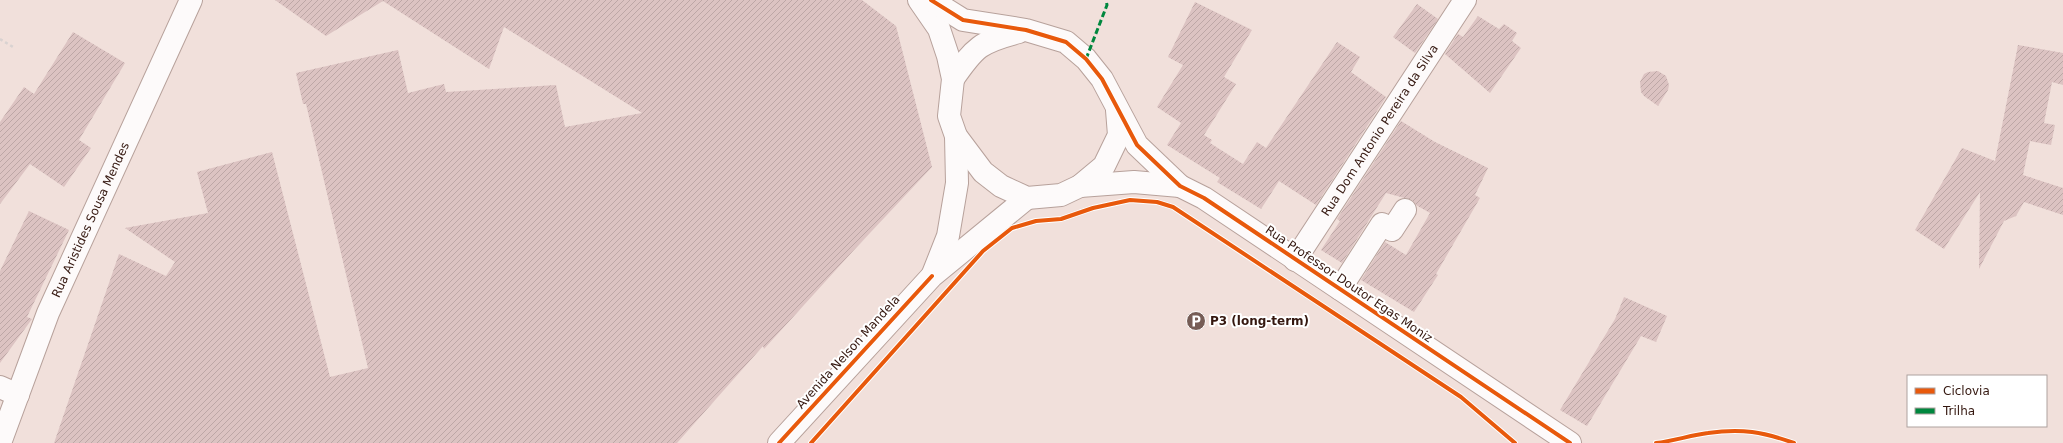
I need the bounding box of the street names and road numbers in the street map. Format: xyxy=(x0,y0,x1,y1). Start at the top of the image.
street label: Rua Dom Antonio Pereira da Silva xyxy=(1319,42,1441,219)
street label: Rua Aristides Sousa Mendes xyxy=(49,140,132,300)
street label: Rua Professor Doutor Egas Moniz xyxy=(1263,223,1435,345)
street label: Avenida Nelson Mandela xyxy=(793,293,903,411)

